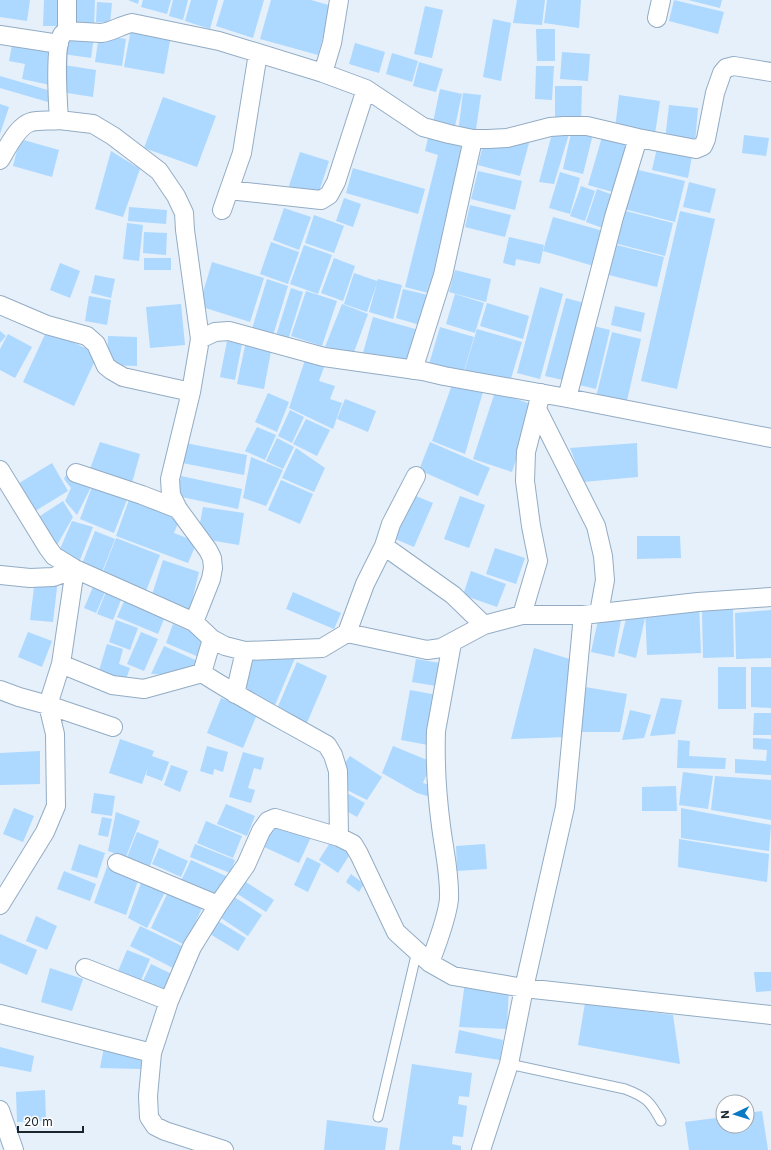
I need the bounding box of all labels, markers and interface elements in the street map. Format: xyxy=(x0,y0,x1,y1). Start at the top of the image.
north arrow xyxy=(715,1094,755,1134)
scale bar xyxy=(18,1108,83,1134)
text: N xyxy=(718,1110,732,1119)
text: 20 m xyxy=(24,1114,53,1129)

